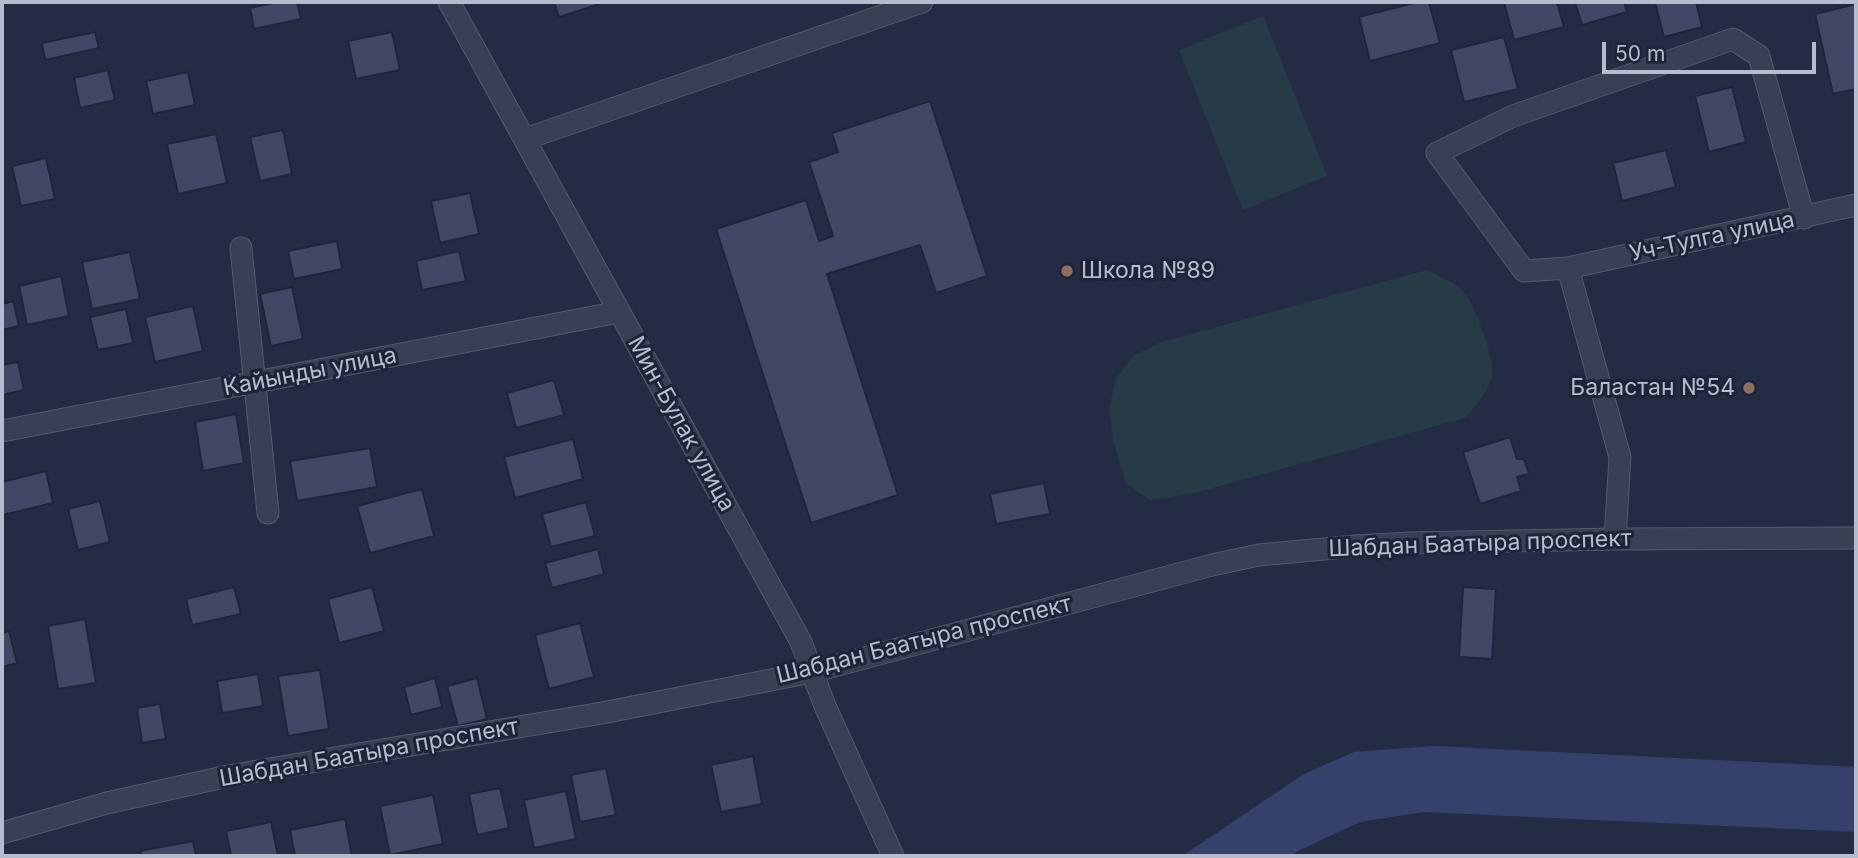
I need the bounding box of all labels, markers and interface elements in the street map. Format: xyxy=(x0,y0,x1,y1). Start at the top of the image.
scale bar xyxy=(1606,28,1820,72)
text: 50 m xyxy=(1615,41,1665,66)
street label: Уч-Тулга улица xyxy=(1627,206,1797,268)
place label: Школа №89 xyxy=(1081,257,1215,285)
marker: Школа №89 xyxy=(1059,263,1075,279)
street label: Мин-Булак улица xyxy=(621,332,741,516)
street label: Кайынды улица xyxy=(221,342,399,402)
place label: Баластан №54 xyxy=(1570,374,1735,402)
marker: Баластан №54 xyxy=(1741,380,1757,396)
street label: Шабдан Баатыра проспект xyxy=(1328,525,1632,563)
street label: Шабдан Баатыра проспект xyxy=(774,590,1074,690)
street label: Шабдан Баатыра проспект xyxy=(217,713,521,793)

